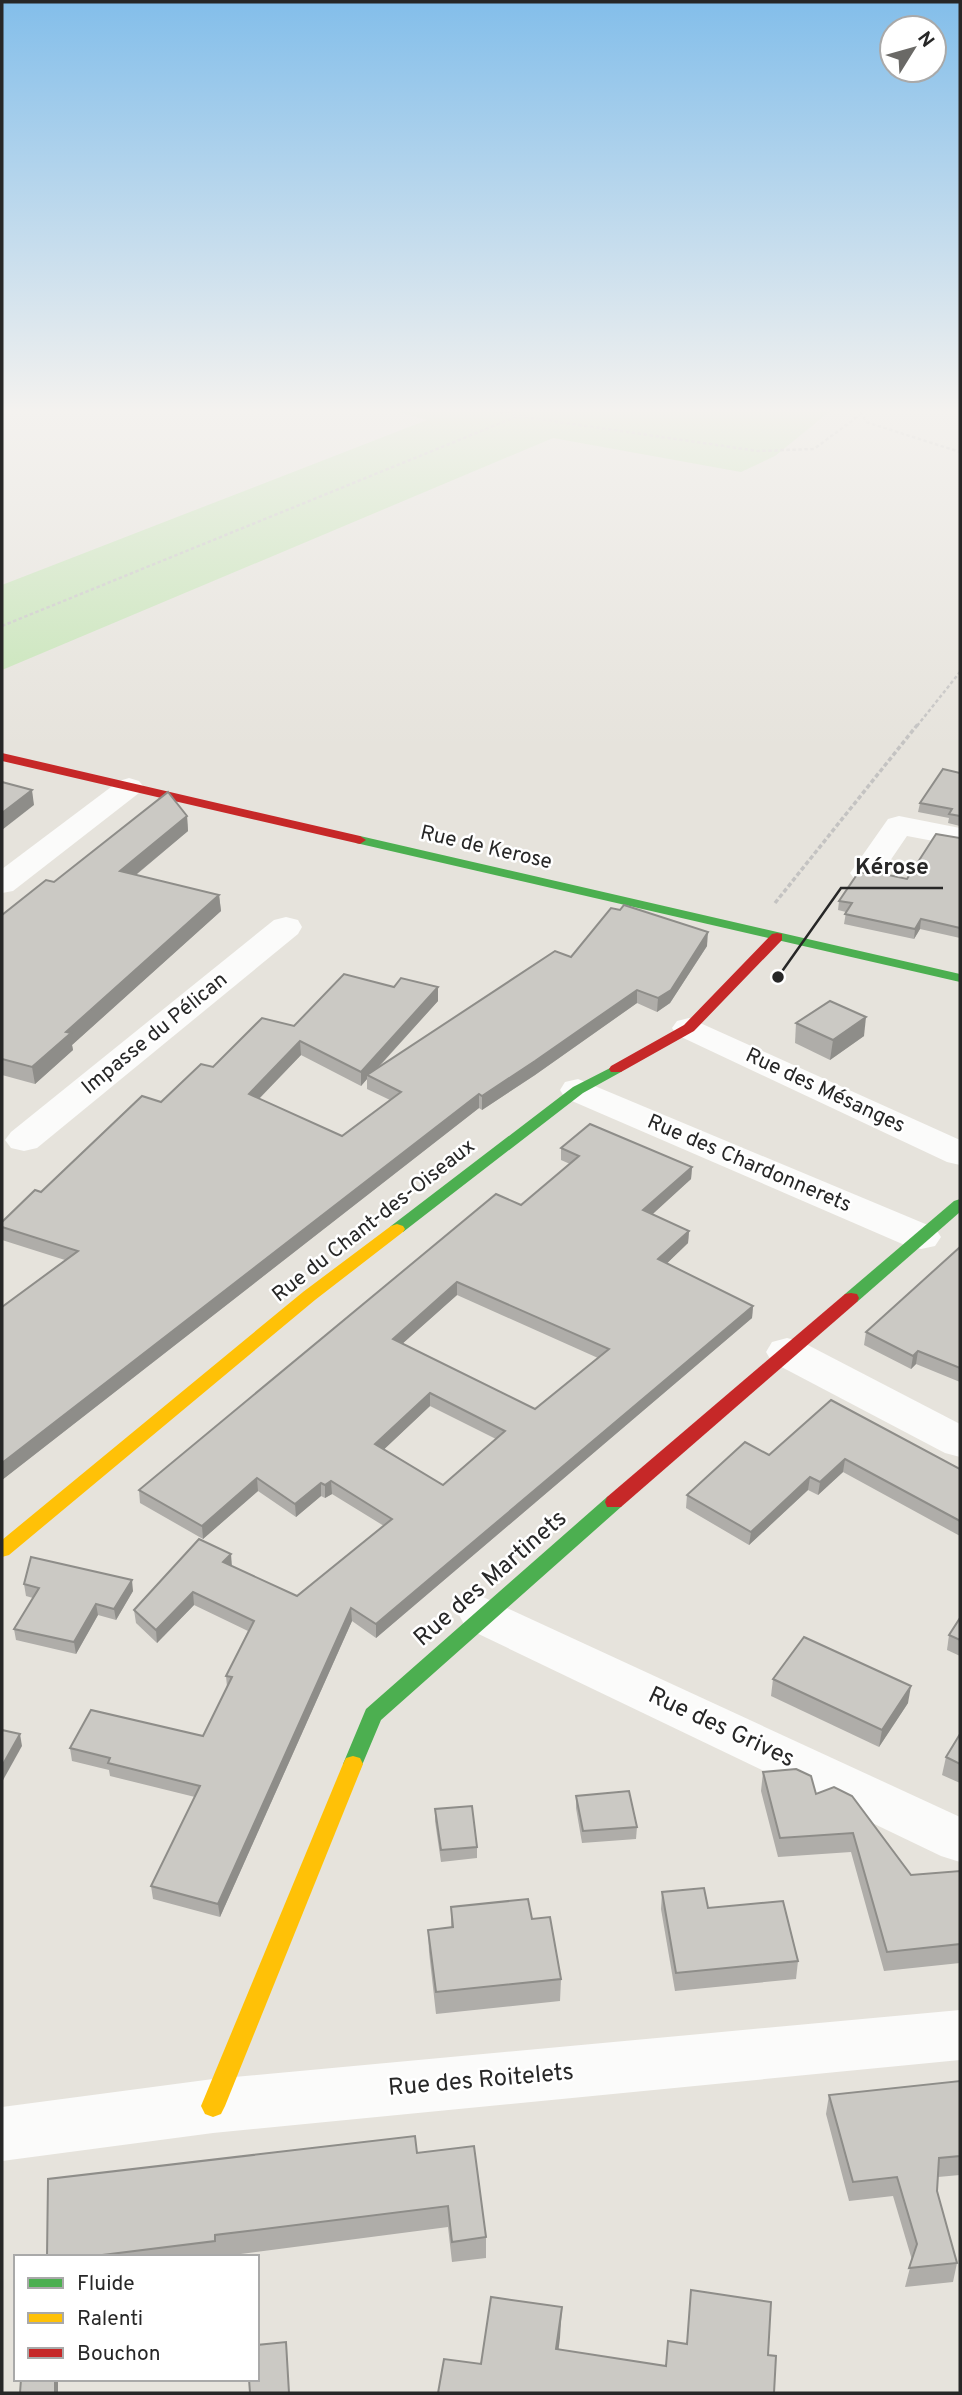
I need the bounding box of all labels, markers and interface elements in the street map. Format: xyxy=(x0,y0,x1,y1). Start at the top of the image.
north arrow xyxy=(878,14,948,84)
text: N xyxy=(911,27,939,53)
street label: Rue de Kerose xyxy=(417,820,555,876)
callout: Kérose xyxy=(841,844,943,888)
text: Kérose xyxy=(855,854,929,883)
street label: Impasse du Pélican xyxy=(76,967,234,1101)
street label: Rue des Mésanges xyxy=(741,1042,909,1140)
street label: Rue des Chardonnerets xyxy=(643,1109,855,1219)
street label: Rue du Chant-des-Oiseaux xyxy=(267,1133,481,1309)
street label: Rue des Martinets xyxy=(408,1504,574,1654)
street label: Rue des Grives xyxy=(643,1681,799,1775)
street label: Rue des Roitelets xyxy=(387,2058,575,2104)
legend xyxy=(14,2255,259,2381)
text: Fluide xyxy=(77,2271,135,2298)
text: Ralenti xyxy=(77,2306,143,2333)
text: Bouchon xyxy=(77,2341,160,2368)

